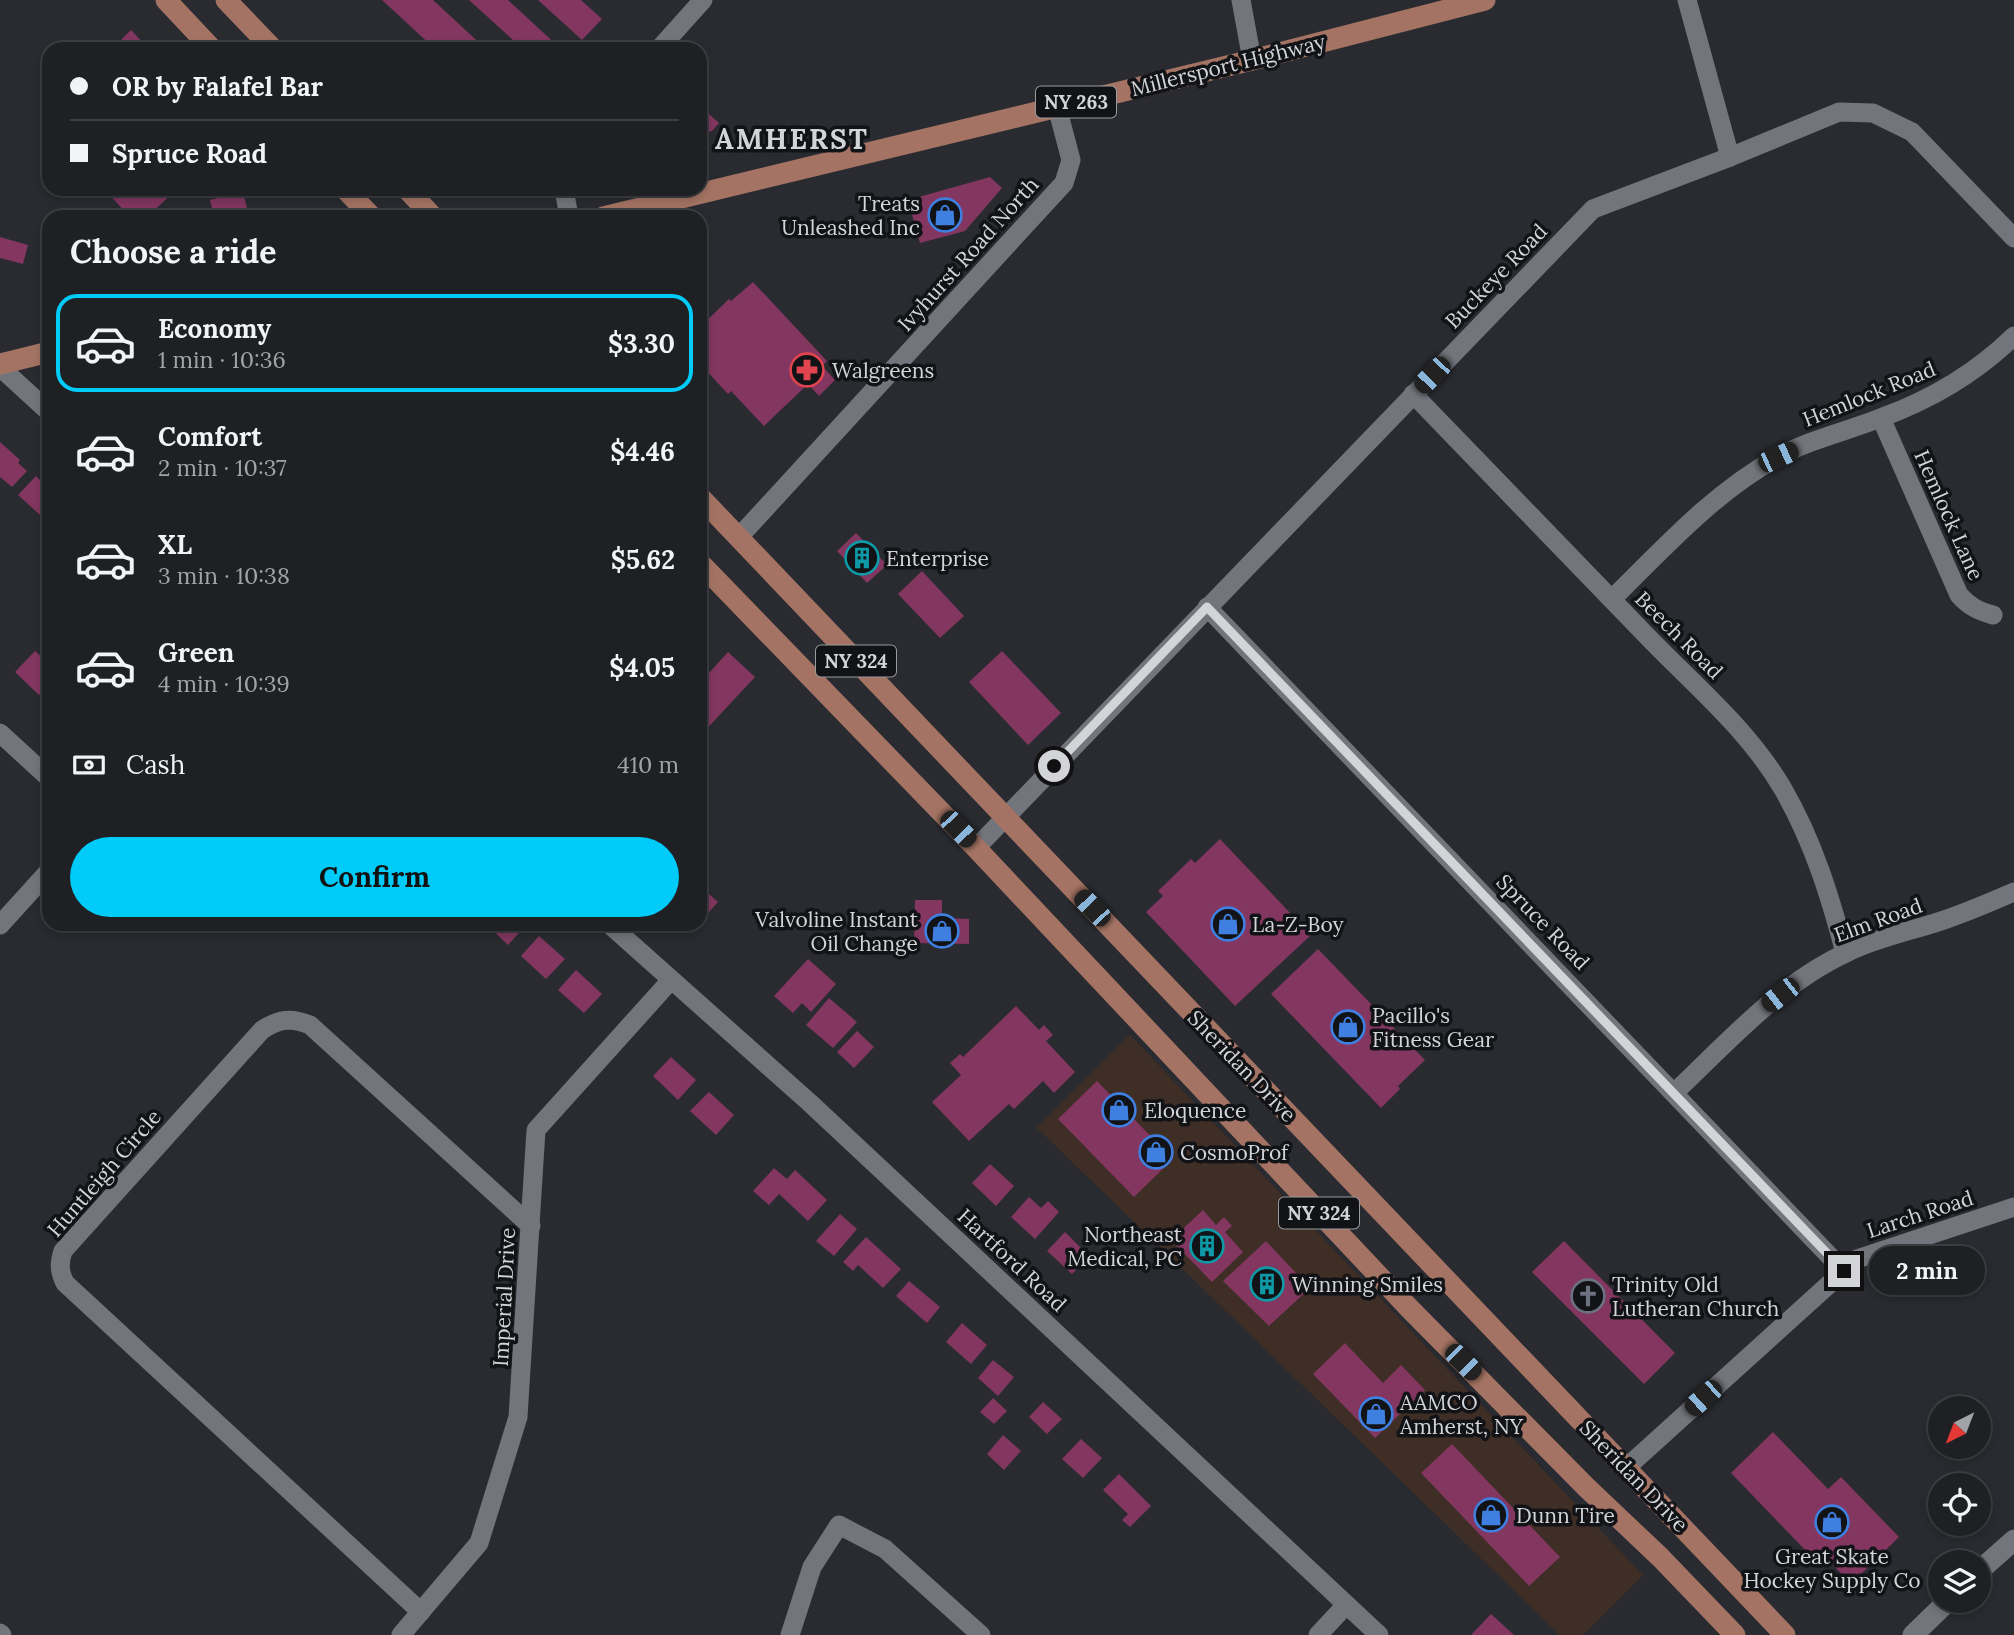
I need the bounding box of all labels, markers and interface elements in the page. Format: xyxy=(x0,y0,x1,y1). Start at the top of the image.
street label: Millersport Highway xyxy=(1128,28,1328,102)
text: OR by Falafel Bar xyxy=(112,70,323,103)
road number: NY 263 xyxy=(1036,86,1116,118)
district label: AMHERST xyxy=(715,121,869,157)
text: Spruce Road xyxy=(112,137,267,170)
street label: Ivyhurst Road North xyxy=(892,171,1044,337)
place label: Treats Unleashed Inc xyxy=(781,190,920,241)
shop icon: Treats Unleashed Inc xyxy=(926,196,964,234)
street label: Buckeye Road xyxy=(1439,218,1553,334)
text: Choose a ride xyxy=(70,231,277,272)
icon: car xyxy=(74,312,137,375)
text: Economy xyxy=(158,312,271,345)
text: $3.30 xyxy=(608,327,675,360)
text: 1 min · 10:36 xyxy=(158,345,286,374)
pharmacy icon: Walgreens xyxy=(788,351,826,389)
car xyxy=(1410,353,1455,397)
street label: Hemlock Road xyxy=(1799,355,1939,433)
place label: Walgreens xyxy=(832,357,934,384)
icon: car xyxy=(74,420,137,483)
text: Comfort xyxy=(158,420,262,453)
text: $4.46 xyxy=(610,435,675,468)
car xyxy=(1755,439,1802,475)
street label: Hemlock Lane xyxy=(1908,446,1990,584)
text: 2 min · 10:37 xyxy=(158,453,287,482)
icon: car xyxy=(74,528,137,591)
text: XL xyxy=(158,528,192,561)
building icon: Enterprise xyxy=(843,539,881,577)
text: $5.62 xyxy=(611,543,675,576)
place label: Enterprise xyxy=(886,545,989,572)
text: 3 min · 10:38 xyxy=(158,561,290,590)
street label: Beech Road xyxy=(1629,585,1729,685)
icon: car xyxy=(74,636,137,699)
text: Green xyxy=(158,636,234,669)
road number: NY 324 xyxy=(816,646,896,676)
text: $4.05 xyxy=(609,651,675,684)
text: 4 min · 10:39 xyxy=(158,669,290,698)
icon: cash xyxy=(70,746,108,784)
text: Cash xyxy=(126,748,185,781)
text: 410 m xyxy=(617,750,679,779)
route start xyxy=(1038,750,1070,782)
car xyxy=(936,807,981,851)
button: Confirm xyxy=(70,837,679,917)
street label: Spruce Road xyxy=(1491,869,1595,975)
car xyxy=(1070,886,1115,930)
street label: Elm Road xyxy=(1830,892,1926,948)
shop icon: La-Z-Boy xyxy=(1209,905,1247,943)
place label: Valvoline Instant Oil Change xyxy=(754,906,919,957)
place label: La-Z-Boy xyxy=(1252,911,1344,938)
shop icon: Valvoline Instant Oil Change xyxy=(923,912,961,950)
car xyxy=(1757,974,1804,1016)
place label: Pacillo's Fitness Gear xyxy=(1372,1002,1494,1053)
street label: Sheridan Drive xyxy=(1182,1004,1302,1128)
shop icon: Pacillo's Fitness Gear xyxy=(1329,1008,1367,1046)
shop icon: Eloquence xyxy=(1100,1091,1138,1129)
place label: Eloquence xyxy=(1144,1097,1246,1124)
street label: Huntleigh Circle xyxy=(41,1104,167,1242)
shop icon: CosmoProf xyxy=(1137,1133,1175,1171)
place label: CosmoProf xyxy=(1180,1139,1290,1166)
street label: Larch Road xyxy=(1863,1184,1977,1244)
road number: NY 324 xyxy=(1279,1198,1359,1228)
street label: Hartford Road xyxy=(952,1203,1072,1317)
place label: Northeast Medical, PC xyxy=(1067,1221,1183,1272)
street label: Imperial Drive xyxy=(487,1227,521,1367)
building icon: Northeast Medical, PC xyxy=(1188,1227,1226,1265)
callout: 2 min xyxy=(1868,1246,1984,1296)
route end xyxy=(1828,1255,1860,1287)
text: 2 min xyxy=(1896,1256,1958,1285)
building icon: Winning Smiles xyxy=(1248,1265,1286,1303)
place label: Winning Smiles xyxy=(1292,1271,1443,1298)
place label: Trinity Old Lutheran Church xyxy=(1612,1271,1779,1322)
church icon: Trinity Old Lutheran Church xyxy=(1569,1277,1607,1315)
car xyxy=(1441,1340,1486,1384)
car xyxy=(1681,1376,1726,1420)
place label: AAMCO Amherst, NY xyxy=(1399,1389,1524,1440)
shop icon: AAMCO Amherst, NY xyxy=(1357,1395,1395,1433)
north arrow xyxy=(1928,1396,1992,1460)
map controls xyxy=(1928,1396,1991,1613)
street label: Sheridan Drive xyxy=(1574,1414,1694,1538)
button: locate xyxy=(1928,1473,1991,1536)
shop icon: Dunn Tire xyxy=(1472,1496,1510,1534)
place label: Dunn Tire xyxy=(1516,1502,1615,1529)
shop icon: Great Skate Hockey Supply Co xyxy=(1813,1503,1851,1541)
place label: Great Skate Hockey Supply Co xyxy=(1744,1543,1920,1594)
button: layers xyxy=(1928,1550,1991,1613)

